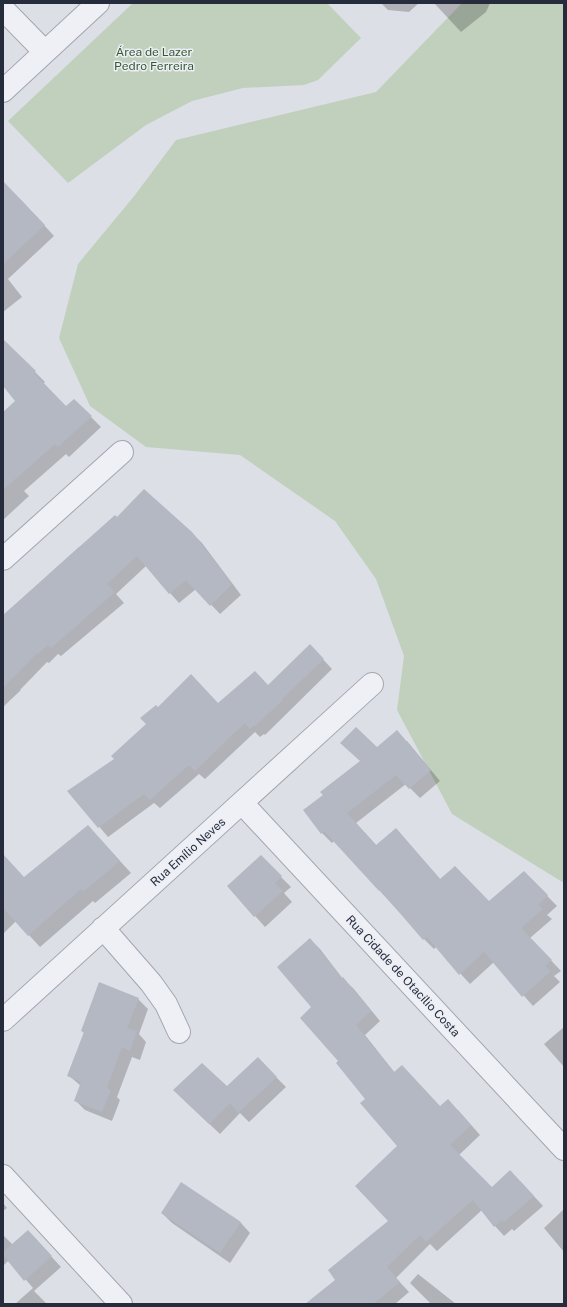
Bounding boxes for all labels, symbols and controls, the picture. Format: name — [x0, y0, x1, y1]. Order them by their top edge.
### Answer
park label: Área de Lazer Pedro Ferreira — [114, 45, 194, 73]
street label: Rua Emílio Neves — [148, 815, 228, 889]
street label: Rua Cidade de Otacílio Costa — [343, 912, 463, 1040]

